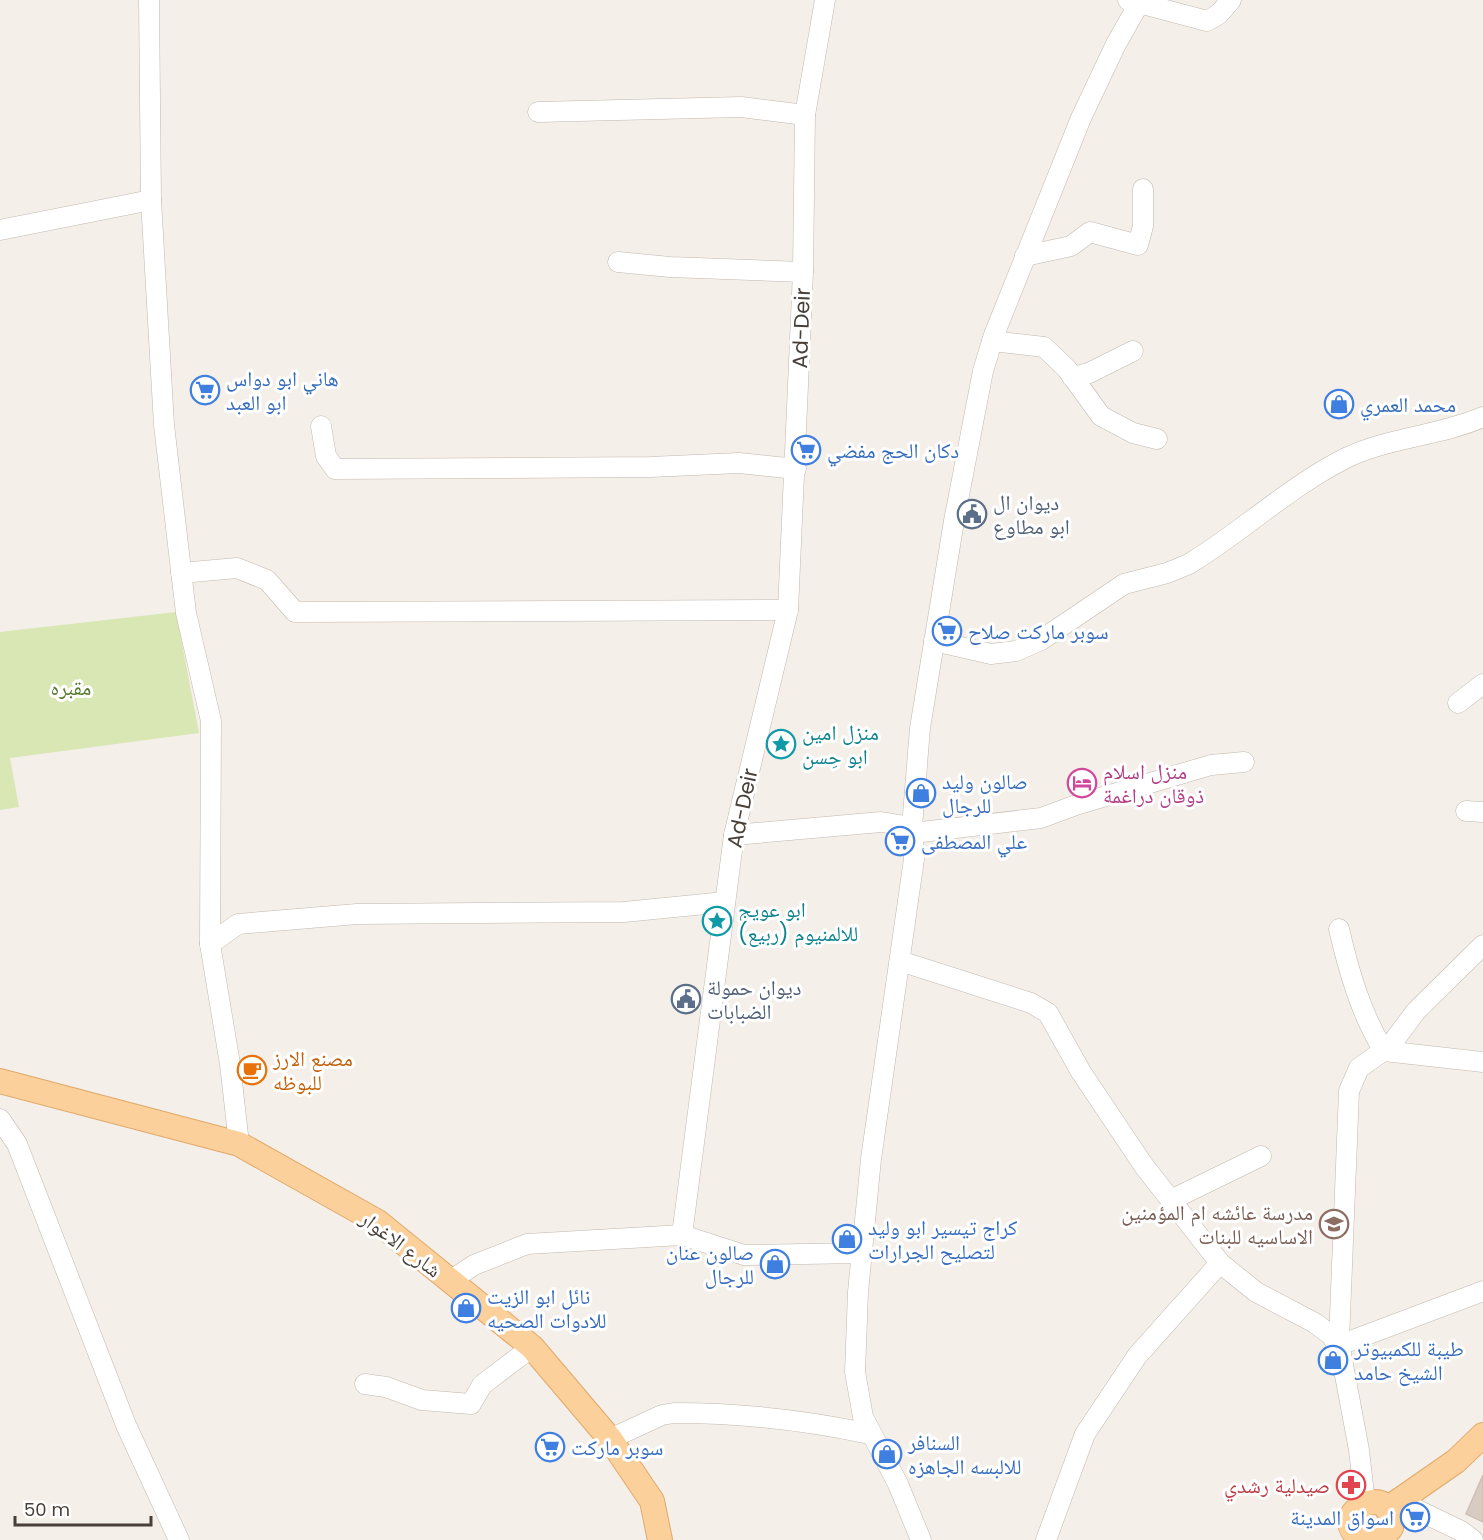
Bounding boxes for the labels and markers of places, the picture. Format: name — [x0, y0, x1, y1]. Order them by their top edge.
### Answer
place label: هاني ابو دواس ابو العبد — [226, 364, 339, 417]
supermarket icon: هاني ابو دواس ابو العبد — [189, 374, 221, 406]
shop icon: محمد العمري — [1323, 388, 1355, 420]
place label: محمد العمري — [1360, 390, 1456, 421]
supermarket icon: دكان الحج مفضي — [790, 434, 822, 466]
place label: دكان الحج مفضي — [827, 436, 959, 467]
place label: ديوان ال ابو مطاوع — [993, 488, 1070, 541]
public building icon: ديوان ال ابو مطاوع — [956, 498, 988, 530]
supermarket icon: سوبر ماركت صلاح — [931, 615, 963, 647]
place label: سوبر ماركت صلاح — [968, 617, 1109, 646]
place label: منزل امين ابو حِسن — [802, 718, 879, 771]
place icon: منزل امين ابو حِسن — [765, 728, 797, 760]
place label: منزل اسلام ذوقان دراغمة — [1103, 757, 1204, 810]
place label: صالون وليد للرجال — [942, 767, 1028, 820]
hotel icon: منزل اسلام ذوقان دراغمة — [1066, 767, 1098, 799]
shop icon: صالون وليد للرجال — [905, 777, 937, 809]
supermarket icon: علي المصطفى — [884, 825, 916, 857]
place label: علي المصطفى — [921, 827, 1027, 858]
place label: ابو عويج للالمنيوم (ربيع) — [738, 895, 858, 948]
place icon: ابو عويج للالمنيوم (ربيع) — [701, 905, 733, 937]
place label: ديوان حمولة الضبابات — [707, 973, 801, 1026]
public building icon: ديوان حمولة الضبابات — [670, 983, 702, 1015]
place label: مصنع الارز للبوظه — [272, 1044, 353, 1097]
cafe icon: مصنع الارز للبوظه — [236, 1054, 268, 1086]
place label: مدرسة عائشه ام المؤمنين الاساسيه للبنات — [1121, 1198, 1313, 1251]
school or university icon: مدرسة عائشه ام المؤمنين الاساسيه للبنات — [1318, 1208, 1350, 1240]
place label: كراج تيسير ابو وليد لتصليح الجرارات — [868, 1213, 1018, 1266]
shop icon: كراج تيسير ابو وليد لتصليح الجرارات — [831, 1223, 863, 1255]
place label: صالون عنان للرجال — [666, 1238, 754, 1291]
shop icon: صالون عنان للرجال — [759, 1248, 791, 1280]
place label: نائل ابو الزيت للادوات الصحيه — [487, 1282, 606, 1335]
shop icon: نائل ابو الزيت للادوات الصحيه — [450, 1292, 482, 1324]
place label: طيبة للكمبيوتر الشيخ حامد — [1353, 1334, 1464, 1387]
shop icon: طيبة للكمبيوتر الشيخ حامد — [1317, 1344, 1349, 1376]
place label: السنافر للالبسه الجاهزه — [907, 1428, 1021, 1481]
supermarket icon: سوبر ماركت — [534, 1431, 566, 1463]
place label: سوبر ماركت — [571, 1433, 663, 1462]
shop icon: السنافر للالبسه الجاهزه — [871, 1438, 903, 1470]
pharmacy icon: صيدلية رشدي — [1335, 1469, 1367, 1501]
place label: صيدلية رشدي — [1224, 1471, 1330, 1502]
supermarket icon: اسواق المدينة — [1399, 1501, 1431, 1533]
place label: اسواق المدينة — [1290, 1503, 1394, 1532]

